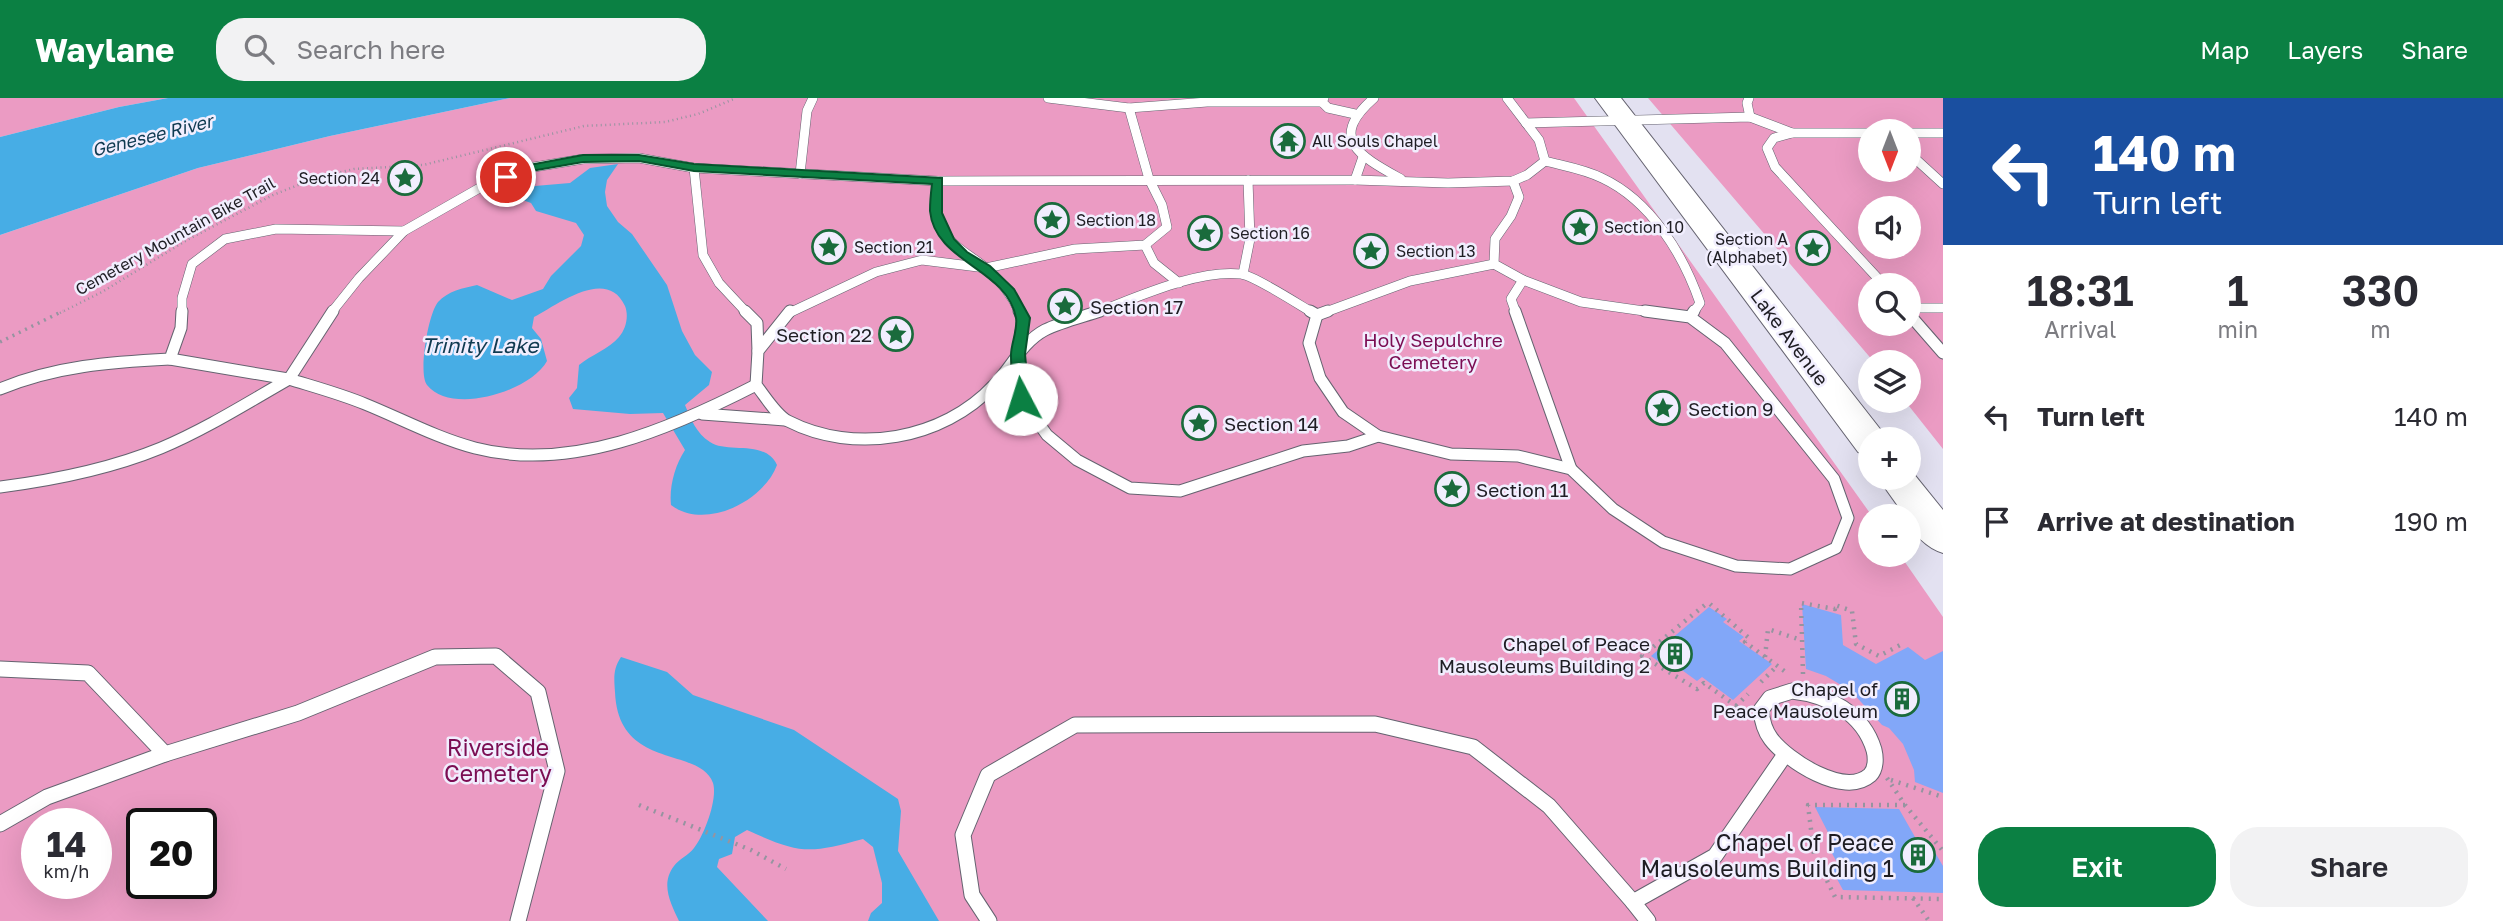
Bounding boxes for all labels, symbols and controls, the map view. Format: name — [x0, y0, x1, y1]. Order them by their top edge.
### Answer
search box — [216, 18, 706, 81]
text: Waylane — [35, 30, 174, 69]
icon: search — [240, 30, 278, 68]
text: Search here — [296, 34, 445, 65]
text: Map — [2200, 35, 2249, 64]
text: Layers — [2287, 35, 2363, 64]
text: Share — [2401, 35, 2468, 64]
water label: Genesee River — [89, 109, 218, 161]
north arrow — [1858, 119, 1922, 182]
map controls — [1858, 119, 1921, 567]
temple icon: All Souls Chapel — [1269, 122, 1307, 160]
text: 140 m — [2093, 123, 2236, 182]
icon: left — [1978, 126, 2069, 217]
place label: All Souls Chapel — [1312, 131, 1438, 151]
pin — [476, 147, 536, 207]
icon: arrive — [487, 158, 525, 196]
place icon: Section 24 — [386, 159, 424, 197]
place label: Section 24 — [299, 168, 380, 188]
street label: Cemetery Mountain Bike Trail — [72, 173, 278, 299]
text: Turn left — [2093, 183, 2222, 221]
button: sound — [1858, 196, 1921, 259]
place icon: Section 18 — [1033, 201, 1071, 239]
place icon: Section 10 — [1561, 208, 1599, 246]
place label: Section 18 — [1076, 210, 1156, 230]
place icon: Section 16 — [1186, 214, 1224, 252]
place label: Section 10 — [1604, 217, 1684, 237]
place label: Section 16 — [1230, 223, 1310, 243]
place icon: Section 21 — [810, 228, 848, 266]
place label: Section A (Alphabet) — [1706, 229, 1788, 267]
place icon: Section A (Alphabet) — [1794, 229, 1832, 267]
place icon: Section 13 — [1352, 232, 1390, 270]
place label: Section 21 — [854, 237, 934, 257]
place label: Section 13 — [1396, 241, 1476, 261]
text: 18:31 — [2027, 265, 2134, 315]
text: 1 — [2227, 265, 2248, 315]
text: 330 — [2342, 265, 2419, 315]
button: search — [1858, 273, 1921, 336]
street label: Lake Avenue — [1746, 284, 1834, 390]
place icon: Section 17 — [1046, 287, 1084, 325]
place label: Section 17 — [1090, 295, 1183, 318]
place icon: Section 22 — [877, 315, 915, 353]
text: Arrival — [2044, 315, 2116, 343]
text: min — [2217, 315, 2258, 343]
text: m — [2370, 315, 2391, 343]
place label: Section 22 — [776, 323, 872, 346]
park label: Holy Sepulchre Cemetery — [1363, 328, 1503, 373]
water label: Trinity Lake — [422, 332, 540, 358]
button: layers — [1858, 350, 1921, 413]
position arrow — [984, 362, 1058, 436]
place icon: Section 9 — [1644, 389, 1682, 427]
place label: Section 9 — [1688, 397, 1774, 420]
icon: left — [1978, 398, 2016, 436]
text: Turn left — [2037, 401, 2145, 432]
text: 140 m — [2394, 401, 2468, 432]
place icon: Section 14 — [1180, 404, 1218, 442]
place label: Section 14 — [1224, 412, 1319, 435]
button: + — [1858, 427, 1921, 490]
place icon: Section 11 — [1433, 470, 1471, 508]
place label: Section 11 — [1476, 478, 1569, 501]
icon: arrive — [1978, 503, 2016, 541]
button: − — [1858, 504, 1921, 567]
text: Arrive at destination — [2037, 506, 2295, 537]
text: 190 m — [2394, 506, 2468, 537]
place label: Chapel of Peace Mausoleums Building 2 — [1439, 632, 1650, 677]
building icon: Chapel of Peace Mausoleums Building 2 — [1656, 635, 1694, 673]
place label: Chapel of Peace Mausoleum — [1713, 677, 1878, 722]
building icon: Chapel of Peace Mausoleum — [1883, 680, 1921, 718]
park label: Riverside Cemetery — [444, 733, 552, 787]
speed limit sign: 20 — [126, 808, 217, 899]
text: 14 — [47, 823, 86, 865]
button: Exit — [1978, 827, 2216, 907]
button: Share — [2230, 827, 2468, 907]
place label: Chapel of Peace Mausoleums Building 1 — [1641, 828, 1894, 882]
building icon: Chapel of Peace Mausoleums Building 1 — [1899, 836, 1937, 874]
text: km/h — [44, 860, 89, 882]

